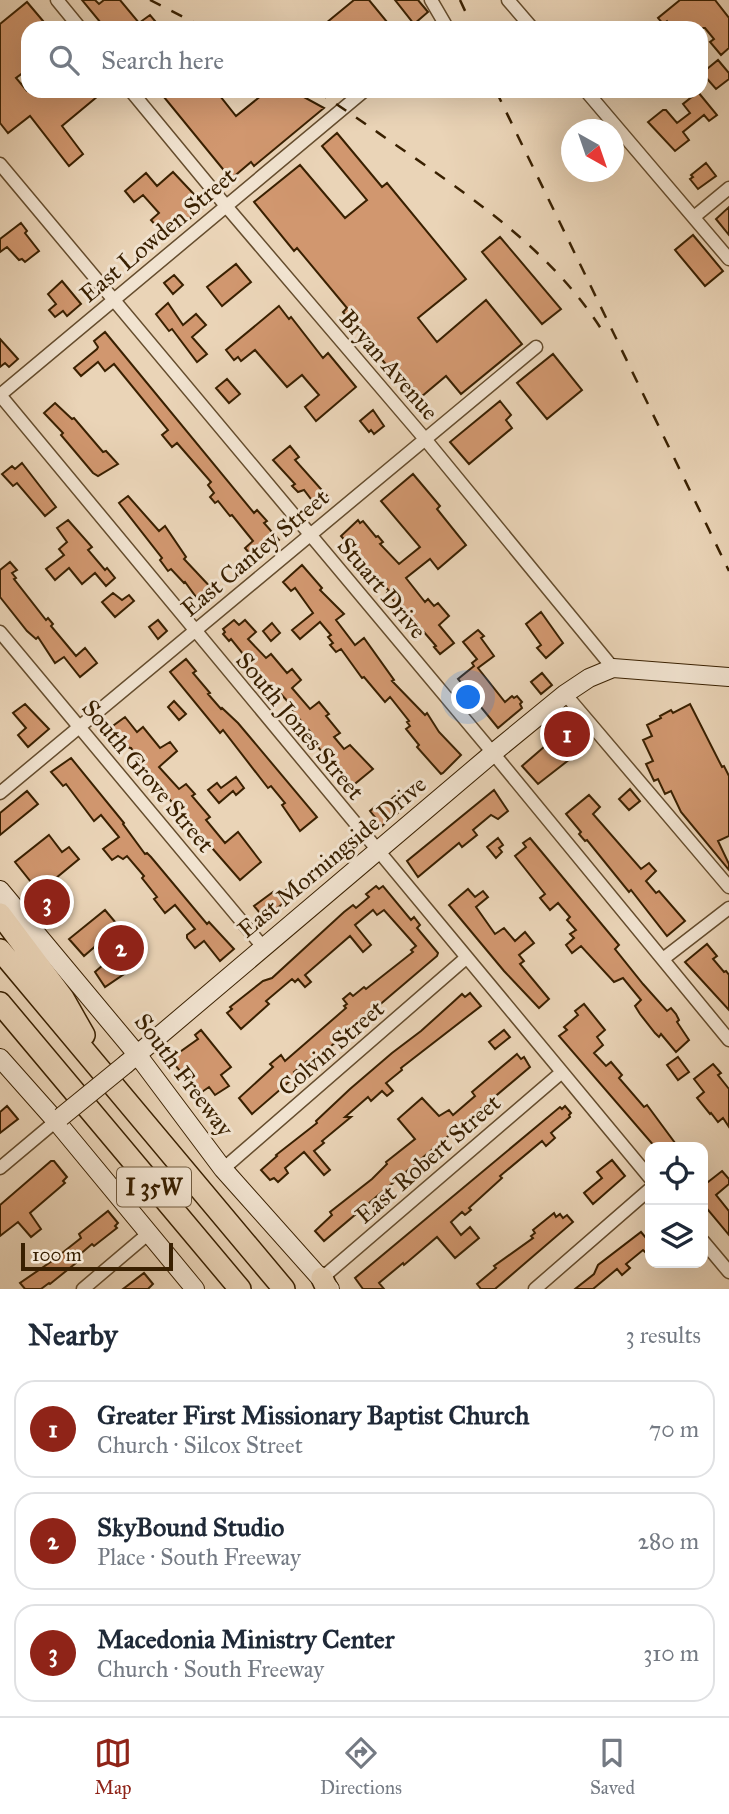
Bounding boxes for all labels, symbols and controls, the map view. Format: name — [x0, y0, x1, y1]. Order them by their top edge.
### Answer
search box — [21, 21, 708, 98]
icon: search — [45, 41, 83, 79]
text: Search here — [101, 44, 224, 76]
north arrow — [561, 119, 624, 182]
street label: East Lowden Street — [74, 161, 243, 309]
street label: Bryan Avenue — [333, 304, 445, 426]
street label: East Cantey Street — [175, 482, 335, 623]
street label: Stuart Drive — [331, 531, 433, 645]
street label: South Jones Street — [229, 646, 371, 806]
your location — [451, 680, 485, 714]
street label: South Grove Street — [75, 693, 221, 859]
pin: 1 — [544, 708, 590, 760]
street label: East Morningside Drive — [232, 769, 432, 945]
pin: 3 — [24, 876, 70, 928]
pin: 2 — [98, 922, 144, 974]
street label: Colvin Street — [272, 993, 391, 1102]
street label: South Freeway — [128, 1007, 241, 1143]
street label: East Robert Street — [349, 1087, 507, 1230]
map controls — [645, 1142, 708, 1268]
button: locate — [645, 1142, 708, 1205]
road number: I 35W — [117, 1168, 191, 1206]
button: layers — [645, 1205, 708, 1268]
scale bar — [21, 1240, 173, 1272]
text: 100 m — [32, 1243, 82, 1266]
text: Nearby — [28, 1317, 118, 1353]
text: 3 results — [625, 1321, 701, 1349]
text: Greater First Missionary Baptist Church — [97, 1399, 530, 1431]
text: 1 — [48, 1415, 58, 1443]
text: 70 m — [649, 1415, 699, 1443]
text: Church · Silcox Street — [97, 1431, 303, 1459]
text: SkyBound Studio — [97, 1511, 284, 1543]
text: 2 — [47, 1527, 59, 1555]
text: 280 m — [638, 1527, 699, 1555]
text: Place · South Freeway — [97, 1543, 301, 1571]
text: Macedonia Ministry Center — [97, 1623, 394, 1655]
text: 3 — [48, 1639, 58, 1667]
text: 310 m — [643, 1639, 699, 1667]
text: Church · South Freeway — [97, 1655, 324, 1683]
tab: Map — [94, 1734, 132, 1799]
tab: Directions — [320, 1734, 402, 1799]
tab: Saved — [590, 1734, 635, 1799]

